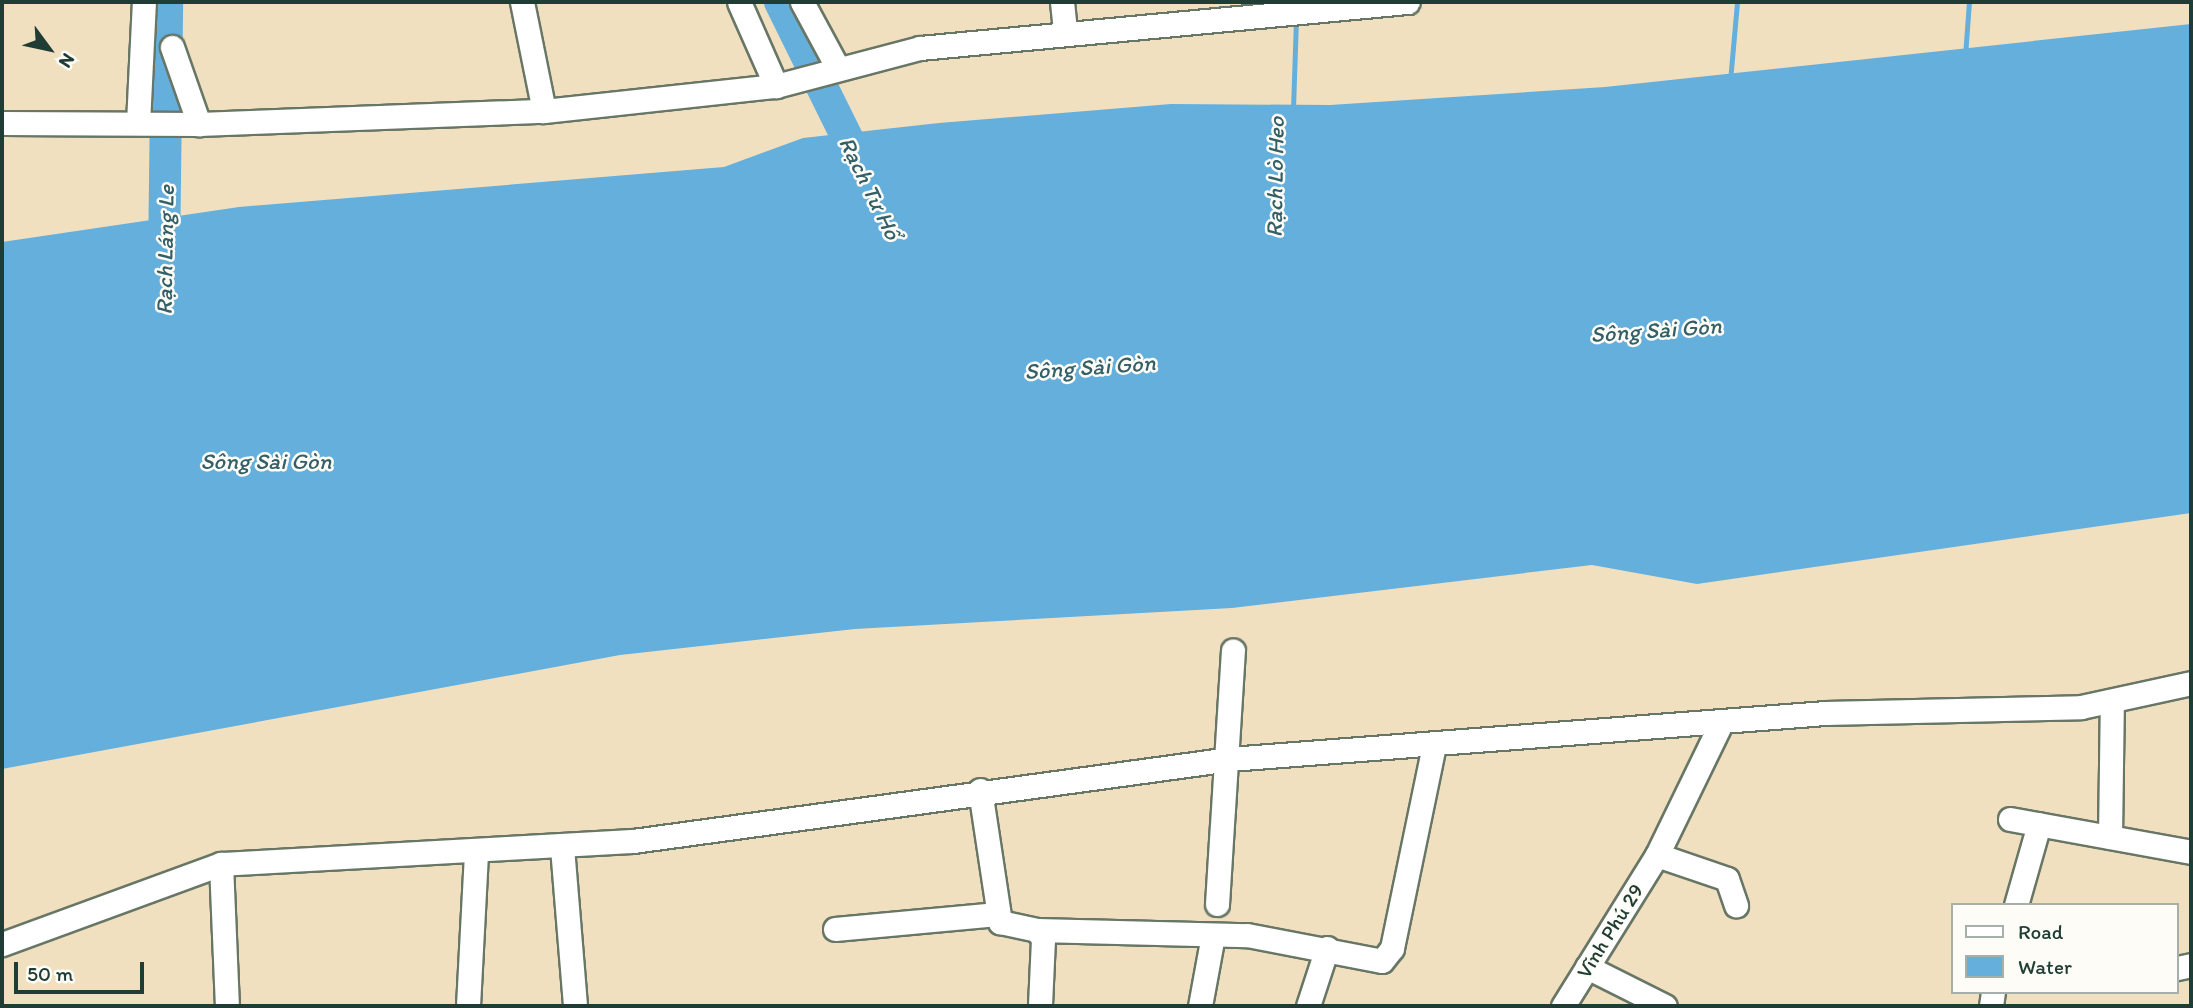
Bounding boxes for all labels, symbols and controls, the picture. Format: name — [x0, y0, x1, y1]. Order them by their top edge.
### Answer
north arrow — [14, 14, 84, 84]
text: N — [54, 49, 80, 72]
water label: Rạch Lò Heo — [1260, 116, 1290, 238]
water label: Rạch Tư Hổ — [833, 132, 907, 244]
water label: Rạch Láng Le — [150, 185, 180, 315]
water label: Sông Sài Gòn — [1590, 312, 1722, 348]
water label: Sông Sài Gòn — [1024, 349, 1156, 385]
water label: Sông Sài Gòn — [200, 447, 332, 475]
street label: Vĩnh Phú 29 — [1571, 879, 1649, 983]
legend — [1952, 903, 2179, 994]
text: Road — [2018, 919, 2063, 944]
scale bar — [18, 948, 147, 992]
text: Water — [2018, 954, 2072, 979]
text: 50 m — [27, 961, 73, 986]

